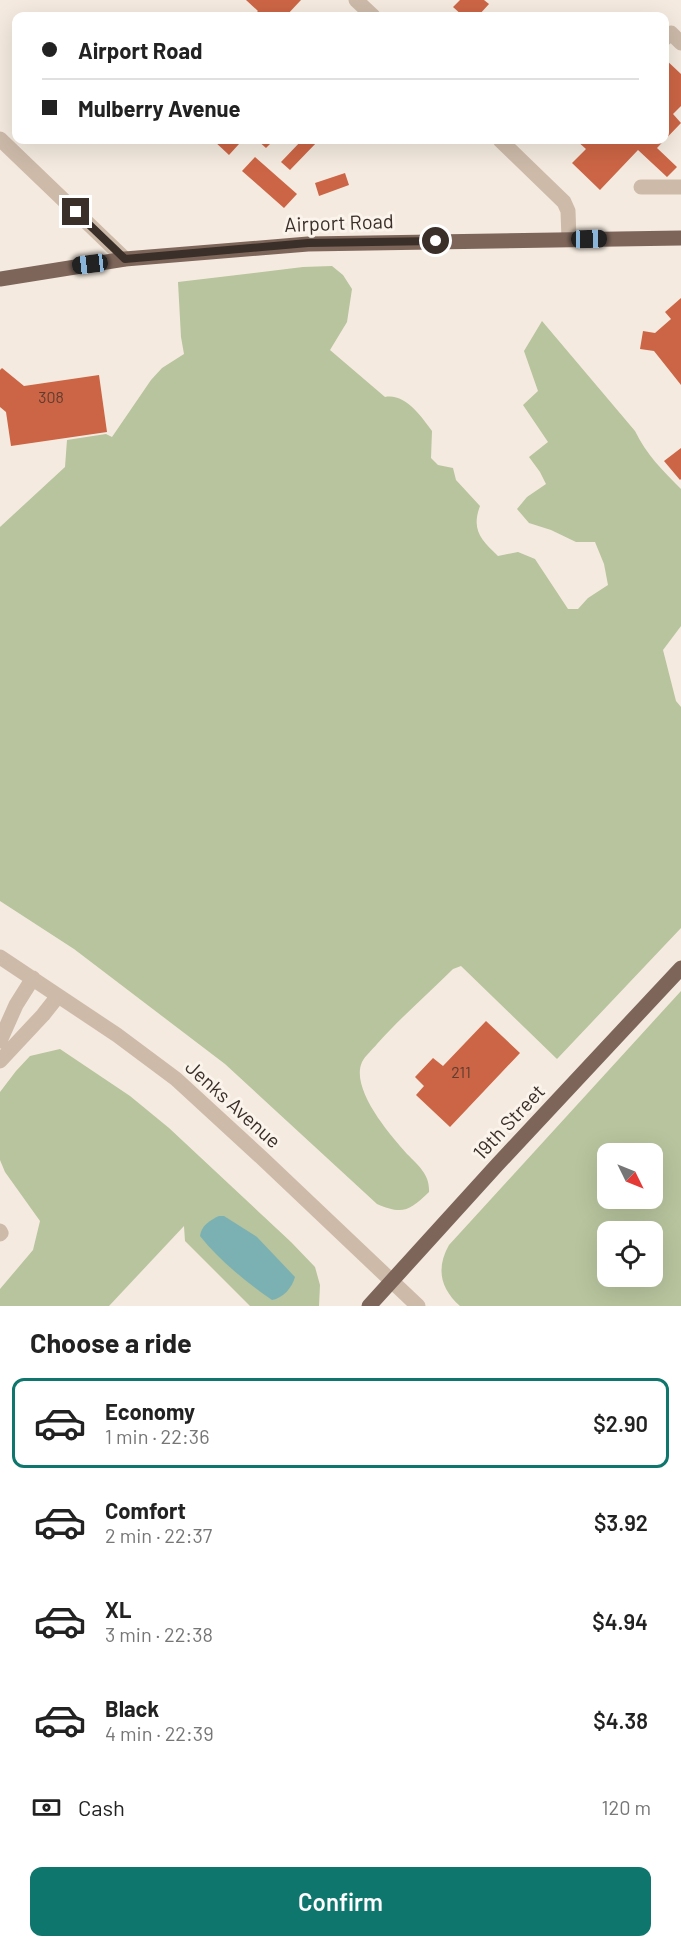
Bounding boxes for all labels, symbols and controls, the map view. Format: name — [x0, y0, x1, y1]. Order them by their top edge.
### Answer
text: Airport Road — [78, 37, 202, 63]
text: Mulberry Avenue — [78, 95, 240, 121]
route end — [62, 198, 89, 225]
street label: Airport Road — [284, 208, 394, 236]
route start — [422, 227, 449, 254]
car — [571, 230, 607, 248]
car — [71, 253, 109, 275]
house number: 308 — [38, 387, 64, 406]
street label: Jenks Avenue — [181, 1054, 286, 1152]
house number: 211 — [451, 1062, 471, 1081]
street label: 19th Street — [467, 1079, 549, 1164]
north arrow — [597, 1143, 663, 1209]
map controls — [597, 1143, 663, 1287]
button: locate — [597, 1221, 663, 1287]
text: Choose a ride — [30, 1326, 192, 1358]
icon: car — [33, 1396, 87, 1450]
text: Economy — [105, 1398, 195, 1424]
text: $2.90 — [593, 1410, 648, 1436]
text: 1 min · 22:36 — [105, 1424, 209, 1448]
icon: car — [33, 1495, 87, 1549]
text: Comfort — [105, 1497, 186, 1523]
text: $3.92 — [594, 1509, 648, 1535]
text: 2 min · 22:37 — [105, 1523, 212, 1547]
icon: car — [33, 1594, 87, 1648]
text: XL — [105, 1596, 131, 1622]
text: $4.94 — [592, 1608, 648, 1634]
text: 3 min · 22:38 — [105, 1622, 213, 1646]
icon: car — [33, 1693, 87, 1747]
text: Black — [105, 1695, 159, 1721]
text: $4.38 — [593, 1707, 648, 1733]
text: 4 min · 22:39 — [105, 1721, 214, 1745]
icon: cash — [30, 1791, 63, 1824]
text: Cash — [78, 1794, 125, 1820]
text: 120 m — [601, 1795, 651, 1819]
button: Confirm — [30, 1867, 651, 1936]

